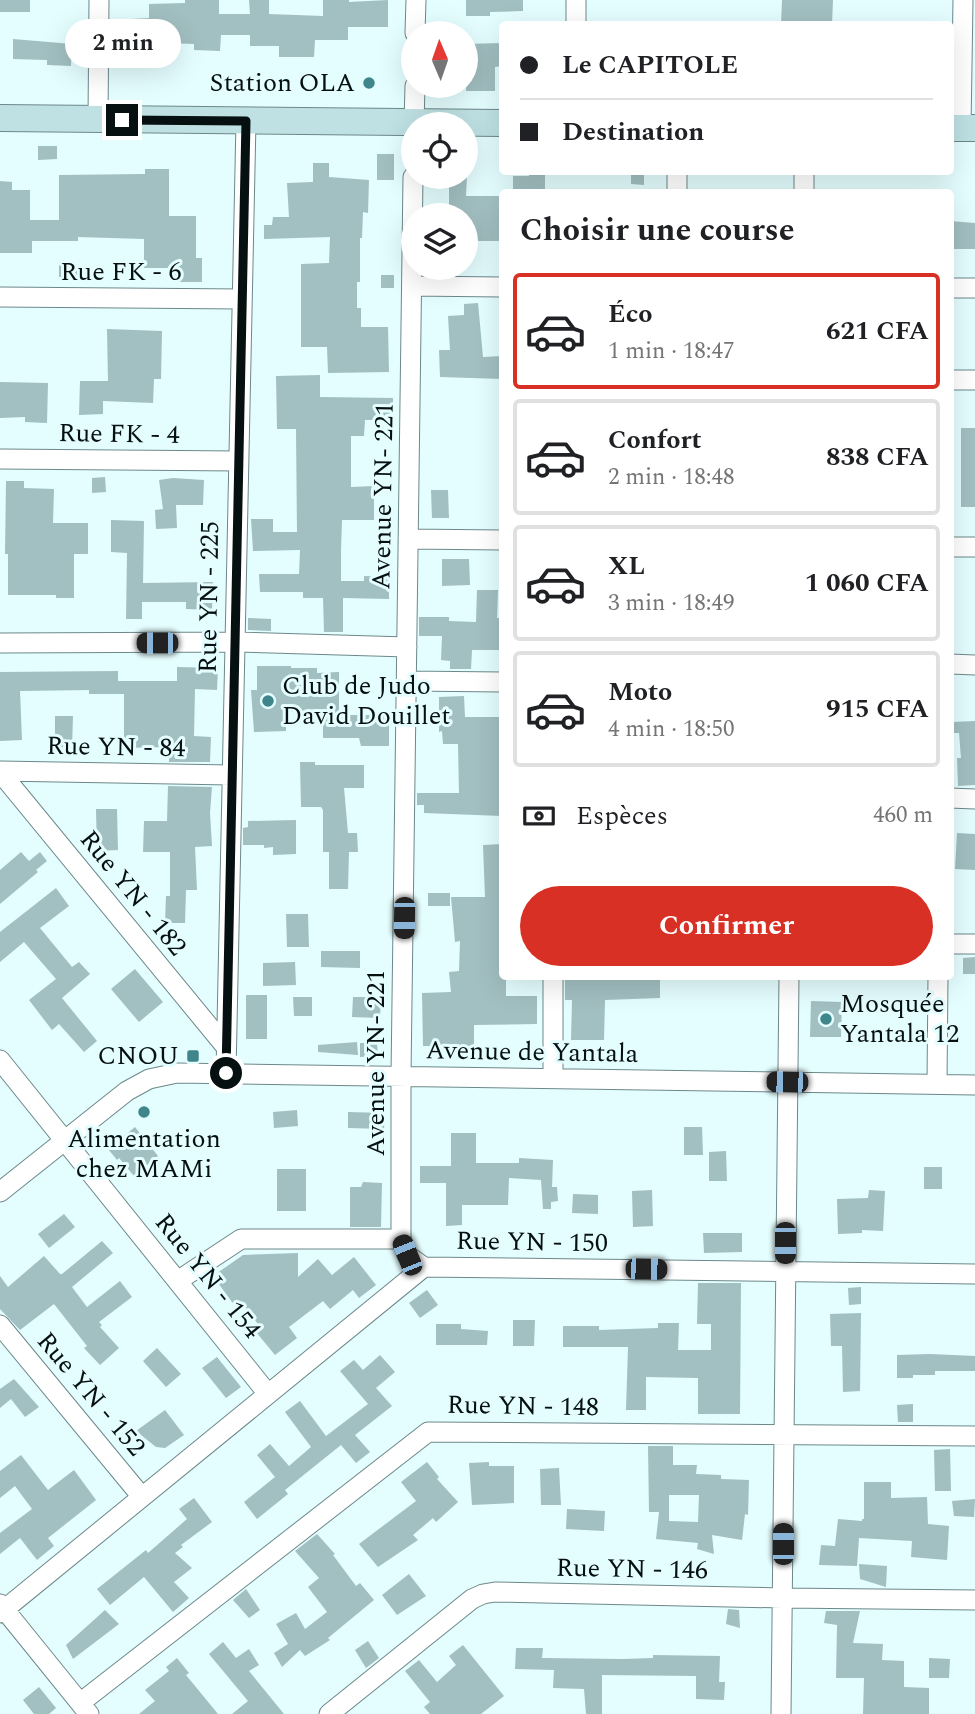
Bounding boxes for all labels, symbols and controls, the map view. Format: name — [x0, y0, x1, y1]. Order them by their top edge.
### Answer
callout: 2 min — [64, 18, 180, 68]
north arrow — [401, 21, 478, 98]
map controls — [401, 21, 478, 280]
text: 2 min — [92, 26, 154, 61]
text: Le CAPITOLE — [562, 45, 738, 85]
place label: Station OLA — [210, 63, 355, 103]
marker: Station OLA — [361, 75, 377, 91]
route end — [106, 104, 138, 136]
button: locate — [401, 112, 478, 189]
text: Destination — [562, 112, 704, 152]
button: layers — [401, 203, 478, 280]
text: Choisir une course — [520, 206, 795, 255]
street label: Rue FK - 6 — [60, 252, 182, 292]
text: Éco — [608, 294, 652, 334]
icon: car — [524, 300, 587, 363]
text: 621 CFA — [826, 311, 929, 351]
text: 1 min · 18:47 — [608, 334, 735, 369]
street label: Avenue YN- 221 — [361, 402, 405, 590]
street label: Rue FK - 4 — [58, 413, 180, 455]
text: Confort — [608, 420, 702, 460]
icon: car — [524, 426, 587, 489]
text: 838 CFA — [826, 437, 929, 477]
text: 2 min · 18:48 — [608, 460, 735, 495]
street label: Rue YN - 225 — [188, 521, 230, 673]
text: XL — [608, 546, 645, 586]
icon: car — [524, 552, 587, 615]
text: 1 060 CFA — [805, 563, 929, 603]
text: 3 min · 18:49 — [608, 586, 735, 621]
car — [137, 633, 179, 654]
place label: Club de Judo David Douillet — [282, 666, 451, 736]
text: Moto — [608, 672, 672, 712]
icon: car — [524, 678, 587, 741]
text: 915 CFA — [826, 689, 929, 729]
marker: Club de Judo David Douillet — [260, 693, 276, 709]
text: 4 min · 18:50 — [608, 712, 735, 747]
street label: Rue YN - 84 — [46, 726, 186, 768]
text: Espèces — [576, 796, 668, 836]
icon: cash — [520, 797, 558, 835]
text: 460 m — [873, 798, 933, 833]
street label: Rue YN - 182 — [70, 821, 196, 965]
button: Confirmer — [520, 886, 933, 966]
car — [394, 897, 415, 939]
street label: Avenue YN- 221 — [356, 969, 396, 1157]
place label: Mosquée Yantala 12 — [840, 984, 959, 1054]
marker: Mosquée Yantala 12 — [818, 1011, 834, 1027]
street label: Avenue de Yantala — [425, 1030, 639, 1074]
place label: CNOU — [98, 1036, 179, 1076]
marker: CNOU — [185, 1048, 201, 1064]
route start — [210, 1057, 242, 1089]
car — [766, 1071, 809, 1093]
marker: Alimentation chez MAMi — [136, 1104, 152, 1120]
place label: Alimentation chez MAMi — [67, 1119, 221, 1189]
street label: Rue YN - 154 — [145, 1204, 271, 1348]
street label: Rue YN - 150 — [456, 1221, 608, 1263]
car — [775, 1222, 796, 1264]
car — [390, 1232, 425, 1278]
car — [625, 1258, 668, 1280]
street label: Rue YN - 152 — [27, 1323, 155, 1465]
street label: Rue YN - 148 — [447, 1385, 599, 1427]
car — [773, 1523, 794, 1565]
street label: Rue YN - 146 — [556, 1548, 708, 1590]

